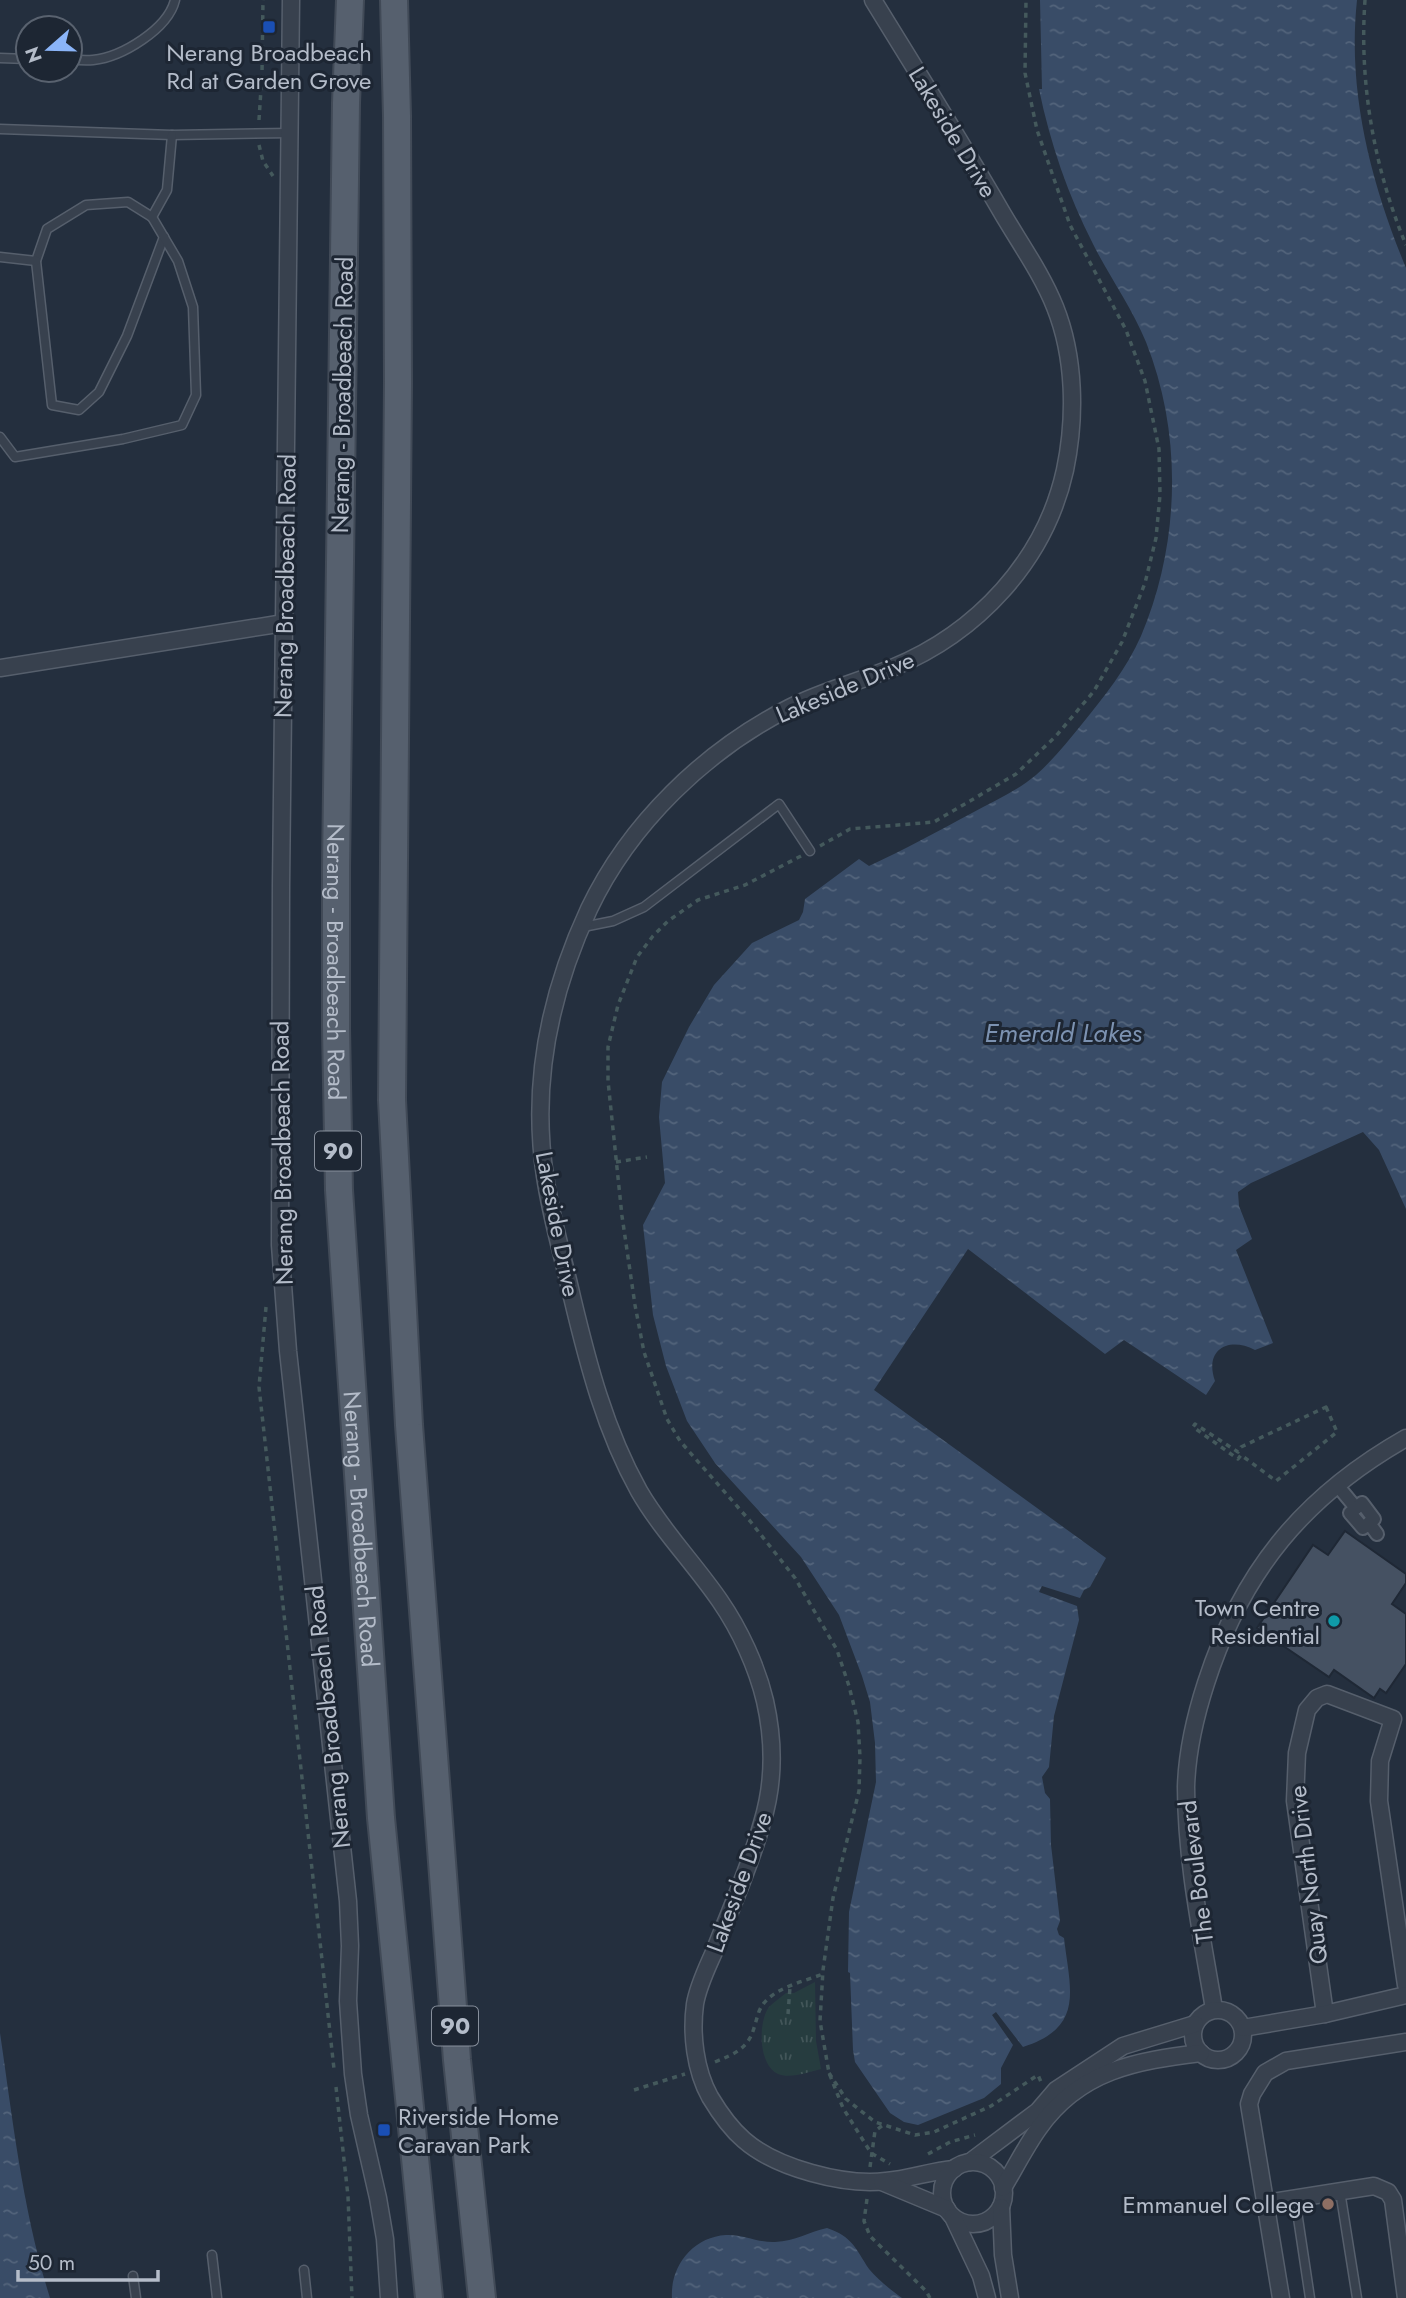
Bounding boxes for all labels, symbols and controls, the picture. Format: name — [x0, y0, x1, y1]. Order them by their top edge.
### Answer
north arrow — [14, 14, 84, 84]
marker: Nerang Broadbeach Rd at Garden Grove — [261, 19, 277, 35]
place label: Nerang Broadbeach Rd at Garden Grove — [166, 35, 372, 98]
text: N — [18, 43, 49, 66]
street label: Lakeside Drive — [900, 60, 1006, 204]
street label: Nerang - Broadbeach Road — [322, 256, 362, 534]
street label: Nerang Broadbeach Road — [265, 453, 305, 719]
street label: Lakeside Drive — [770, 642, 920, 732]
street label: Nerang - Broadbeach Road — [319, 823, 355, 1101]
water label: Emerald Lakes — [984, 1014, 1142, 1052]
street label: Nerang Broadbeach Road — [262, 1020, 302, 1286]
road number: 90 — [315, 1132, 361, 1170]
street label: Lakeside Drive — [527, 1148, 589, 1300]
street label: Nerang - Broadbeach Road — [335, 1390, 388, 1668]
street label: Nerang Broadbeach Road — [297, 1584, 359, 1850]
place label: Town Centre Residential — [1195, 1590, 1320, 1653]
marker: Town Centre Residential — [1326, 1613, 1342, 1629]
street label: Quay North Drive — [1280, 1784, 1336, 1966]
street label: The Boulevard — [1170, 1798, 1222, 1946]
street label: Lakeside Drive — [697, 1807, 781, 1957]
road number: 90 — [432, 2007, 478, 2046]
place label: Riverside Home Caravan Park — [398, 2099, 559, 2162]
marker: Riverside Home Caravan Park — [376, 2122, 392, 2138]
place label: Emmanuel College — [1123, 2187, 1314, 2222]
marker: Emmanuel College — [1320, 2196, 1336, 2212]
scale bar — [18, 2238, 158, 2282]
text: 50 m — [28, 2248, 75, 2278]

